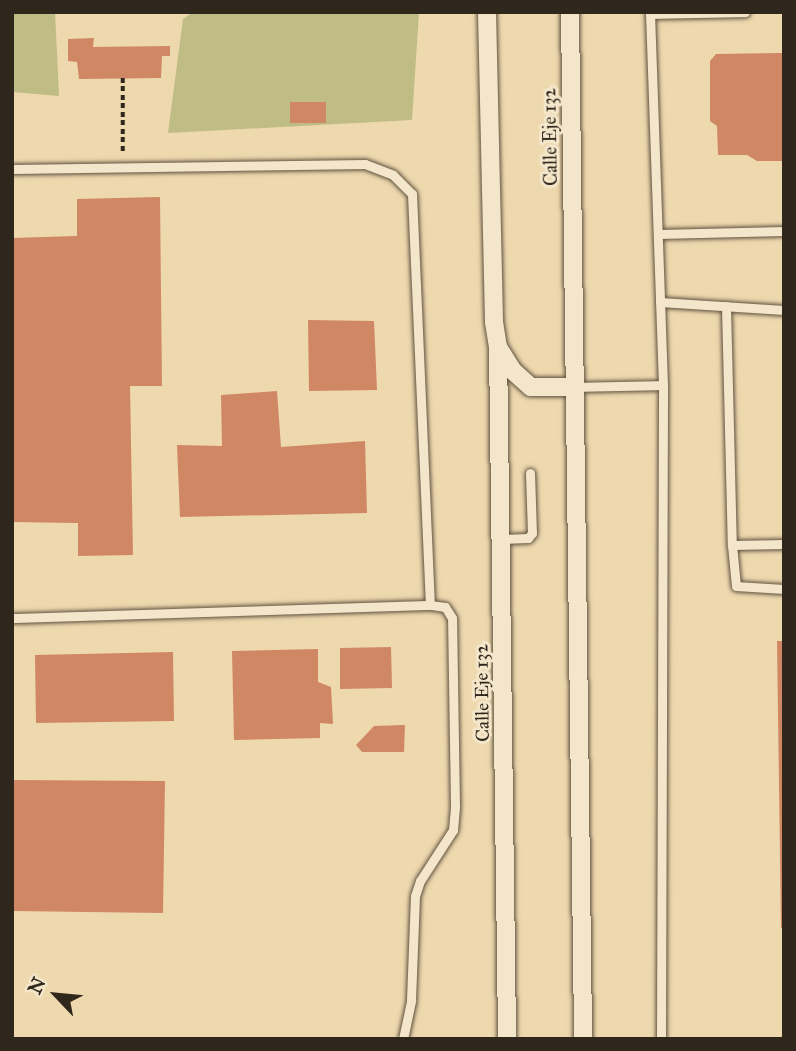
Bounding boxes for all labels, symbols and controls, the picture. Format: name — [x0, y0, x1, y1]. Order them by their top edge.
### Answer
street label: Calle Eje 132 — [538, 88, 562, 186]
street label: Calle Eje 132 — [470, 644, 494, 742]
north arrow — [21, 960, 91, 1030]
text: N — [23, 973, 51, 998]

